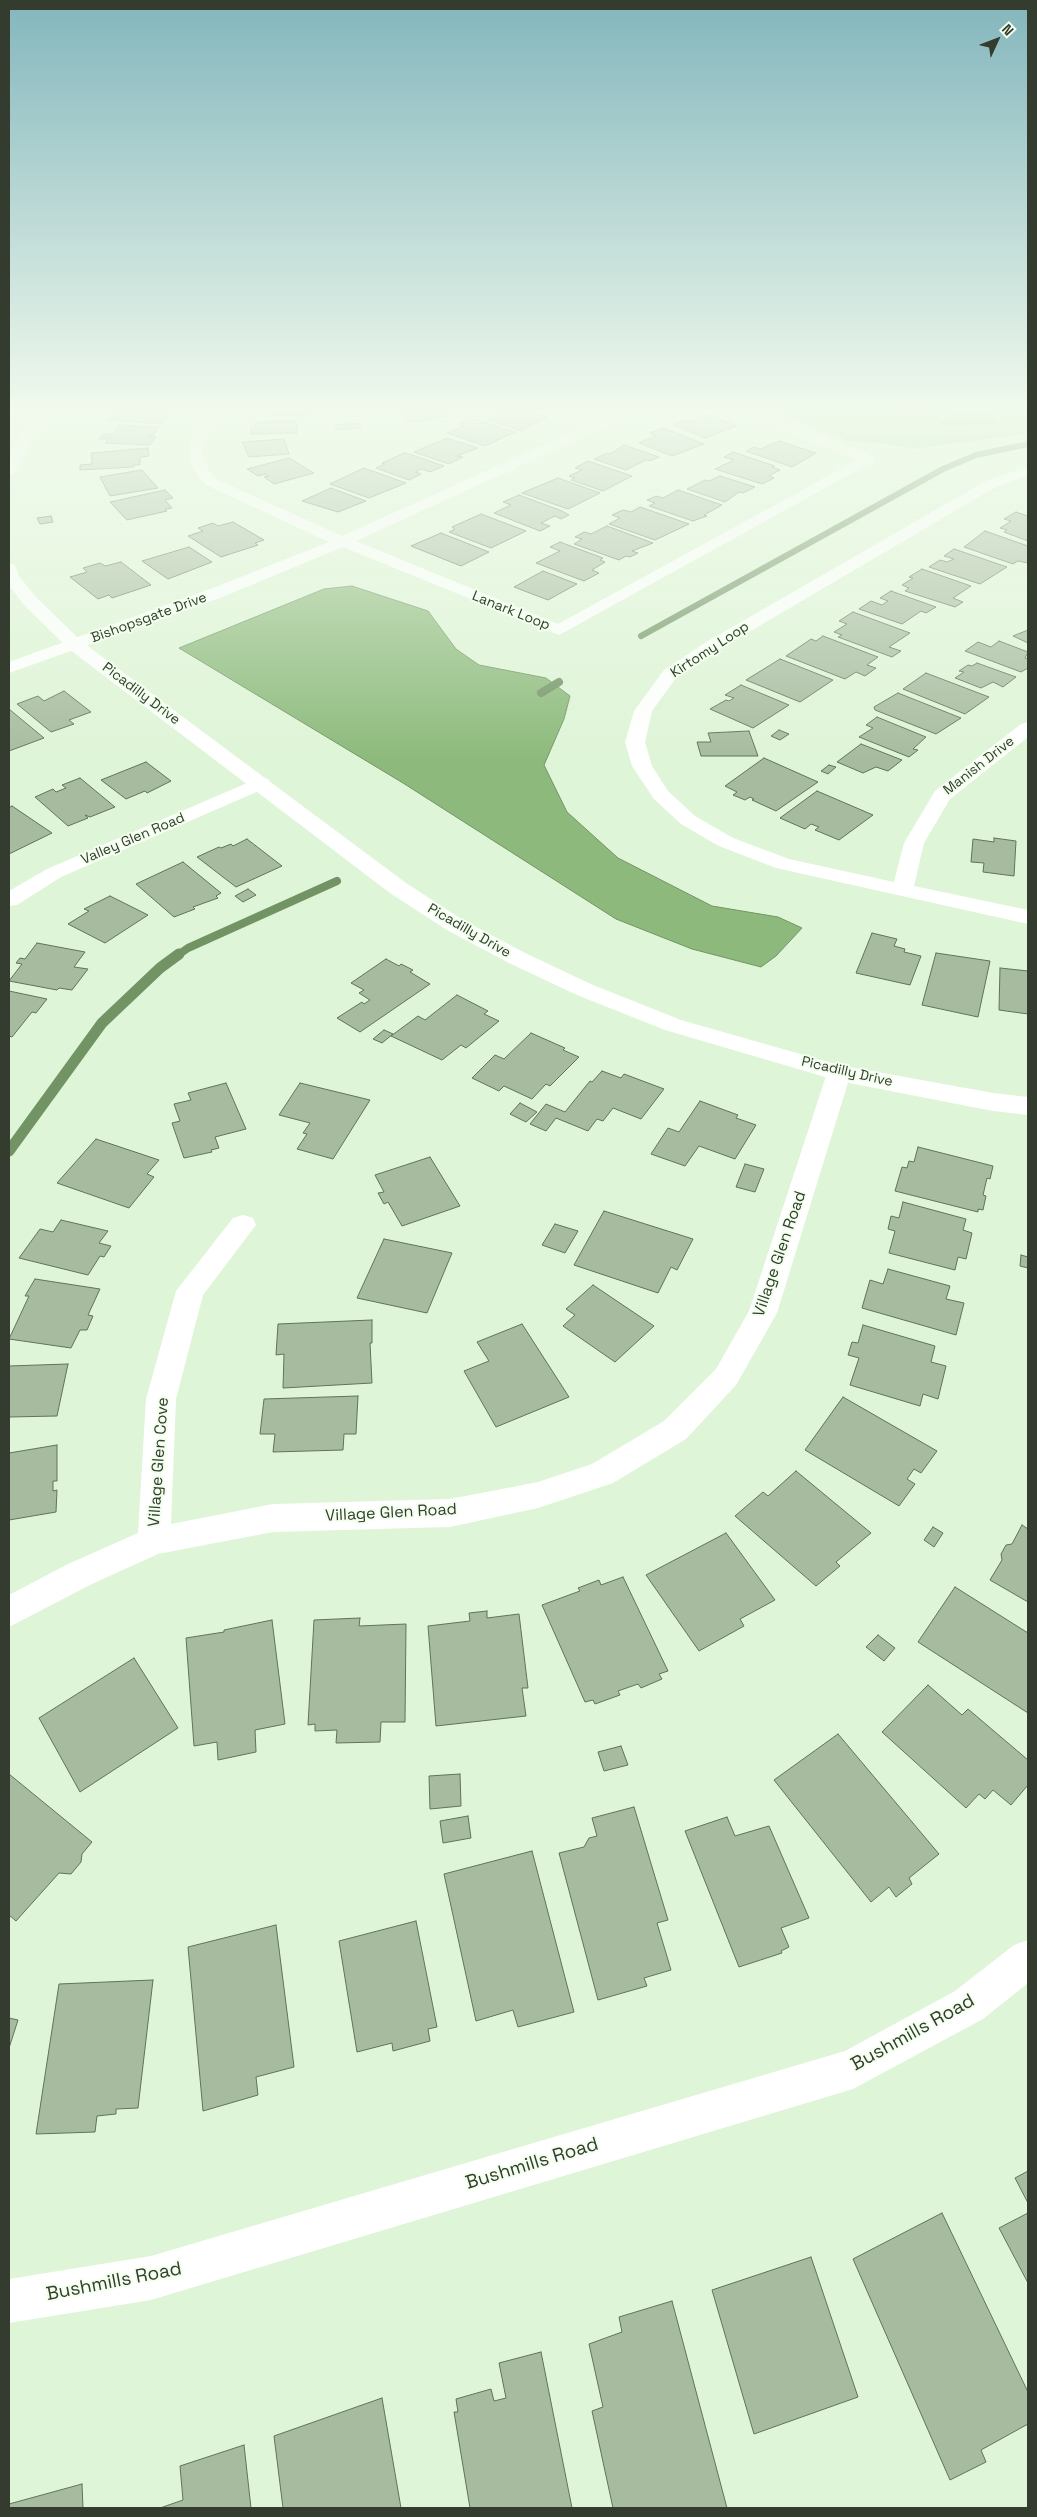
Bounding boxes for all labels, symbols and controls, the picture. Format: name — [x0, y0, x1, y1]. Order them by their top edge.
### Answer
north arrow — [972, 15, 1022, 65]
text: N — [998, 20, 1018, 39]
street label: Lanark Loop — [470, 588, 552, 634]
street label: Bishopsgate Drive — [89, 589, 209, 647]
street label: Kirtomy Loop — [668, 618, 752, 682]
street label: Picadilly Drive — [99, 659, 183, 729]
street label: Manish Drive — [940, 733, 1018, 799]
street label: Valley Glen Road — [79, 810, 187, 868]
street label: Picadilly Drive — [424, 900, 514, 962]
street label: Picadilly Drive — [800, 1053, 894, 1091]
street label: Village Glen Road — [749, 1189, 811, 1319]
street label: Village Glen Cove — [145, 1396, 173, 1528]
street label: Village Glen Road — [325, 1500, 457, 1526]
street label: Bushmills Road — [847, 1990, 979, 2076]
street label: Bushmills Road — [463, 2133, 601, 2195]
street label: Bushmills Road — [44, 2258, 184, 2306]

